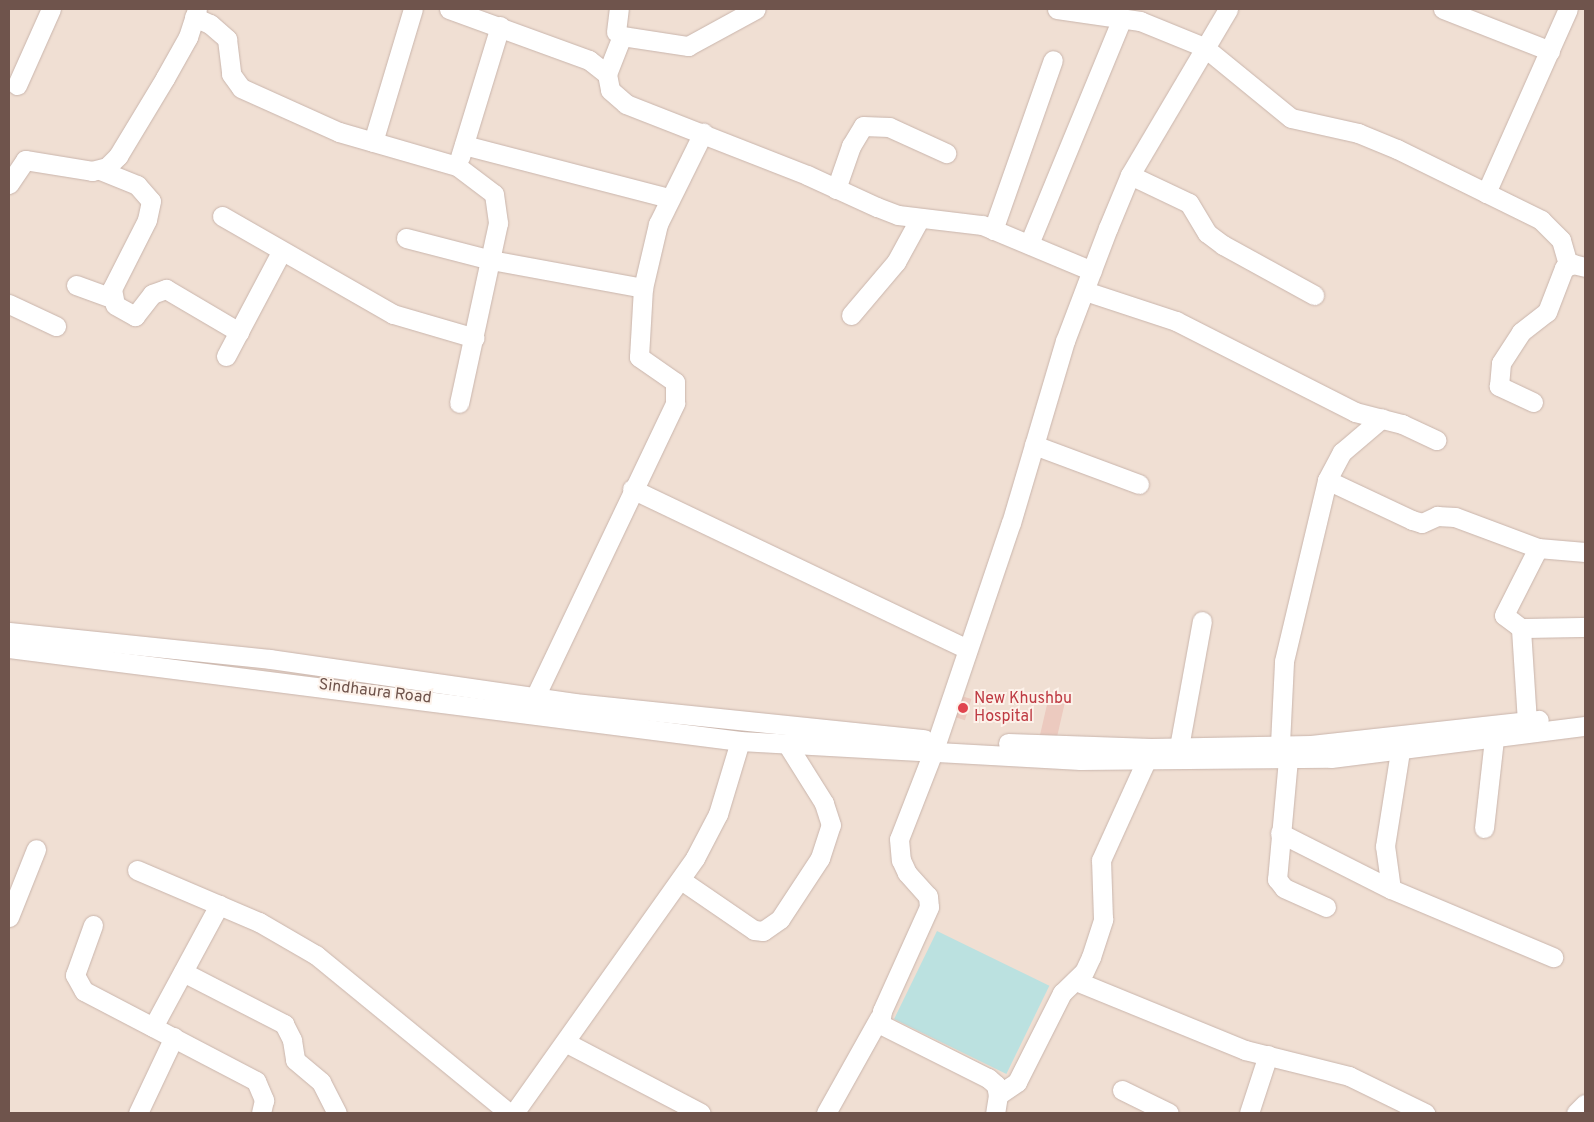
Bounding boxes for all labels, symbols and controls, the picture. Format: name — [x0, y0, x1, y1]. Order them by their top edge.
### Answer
street label: Sindhaura Road — [317, 676, 433, 708]
place label: New Khushbu Hospital — [974, 689, 1072, 727]
marker: New Khushbu Hospital — [956, 701, 970, 715]

